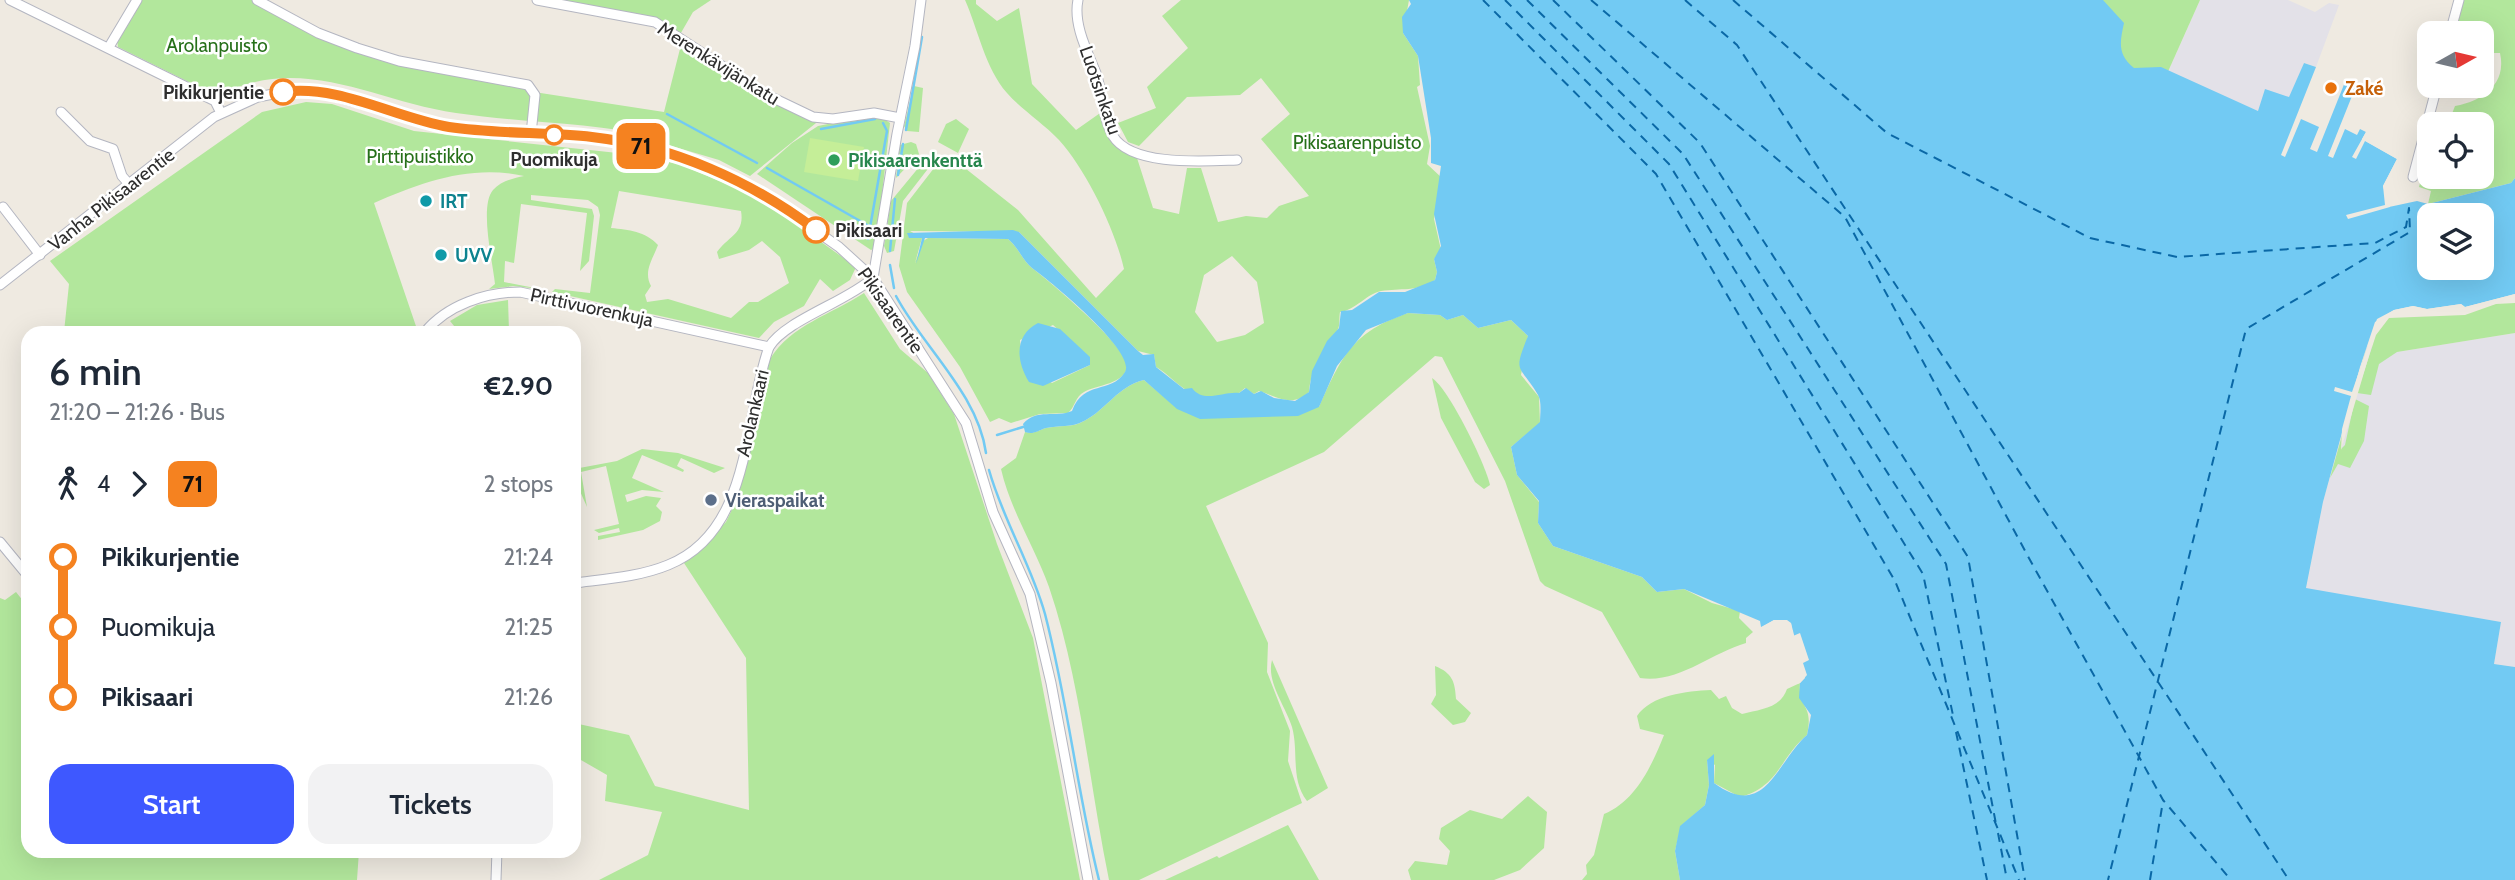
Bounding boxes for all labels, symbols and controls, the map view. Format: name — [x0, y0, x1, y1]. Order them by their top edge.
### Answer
street label: Merenkävijänkatu — [654, 17, 784, 110]
north arrow — [2417, 21, 2494, 98]
map controls — [2417, 21, 2494, 280]
park label: Arolanpuisto — [166, 34, 268, 57]
street label: Luotsinkatu — [1075, 43, 1126, 138]
place label: Zaké — [2345, 77, 2384, 100]
marker: Pikikurjentie — [270, 79, 296, 105]
marker: Zaké — [2323, 80, 2339, 96]
place label: Pikikurjentie — [163, 81, 264, 104]
button: locate — [2417, 112, 2494, 189]
line badge: 71 — [610, 123, 672, 169]
marker: Puomikuja — [544, 125, 564, 145]
text: 71 — [630, 131, 652, 160]
park label: Pikisaarenpuisto — [1293, 131, 1421, 154]
street label: Vanha Pikisaarentie — [44, 143, 179, 256]
park label: Pirttipuistikko — [366, 145, 474, 168]
place label: Puomikuja — [510, 148, 598, 171]
place label: Pikisaarenkenttä — [848, 149, 983, 172]
marker: Pikisaarenkenttä — [826, 152, 842, 168]
place label: IRT — [440, 190, 468, 213]
marker: IRT — [418, 193, 434, 209]
button: layers — [2417, 203, 2494, 280]
marker: Pikisaari — [803, 217, 829, 243]
place label: Pikisaari — [835, 219, 902, 242]
place label: UVV — [455, 244, 492, 267]
marker: UVV — [433, 247, 449, 263]
street label: Pikisaarentie — [853, 263, 929, 358]
street label: Pirttivuorenkuja — [528, 283, 655, 332]
text: 6 min — [49, 348, 142, 395]
street label: Arolankaari — [731, 367, 774, 459]
text: €2.90 — [484, 370, 553, 402]
text: 21:20 – 21:26 · Bus — [49, 398, 225, 426]
icon: walk — [49, 465, 87, 503]
icon: forward — [120, 465, 158, 503]
text: 71 — [182, 469, 203, 498]
text: 4 — [97, 470, 110, 498]
text: 2 stops — [484, 470, 553, 498]
place label: Vieraspaikat — [725, 489, 825, 512]
marker: Vieraspaikat — [703, 492, 719, 508]
text: Pikikurjentie — [101, 541, 239, 573]
text: 21:24 — [503, 543, 553, 571]
text: Puomikuja — [101, 611, 215, 643]
text: 21:25 — [504, 613, 553, 641]
text: Pikisaari — [101, 681, 193, 713]
text: 21:26 — [504, 683, 553, 711]
button: Start — [49, 764, 294, 844]
button: Tickets — [308, 764, 553, 844]

